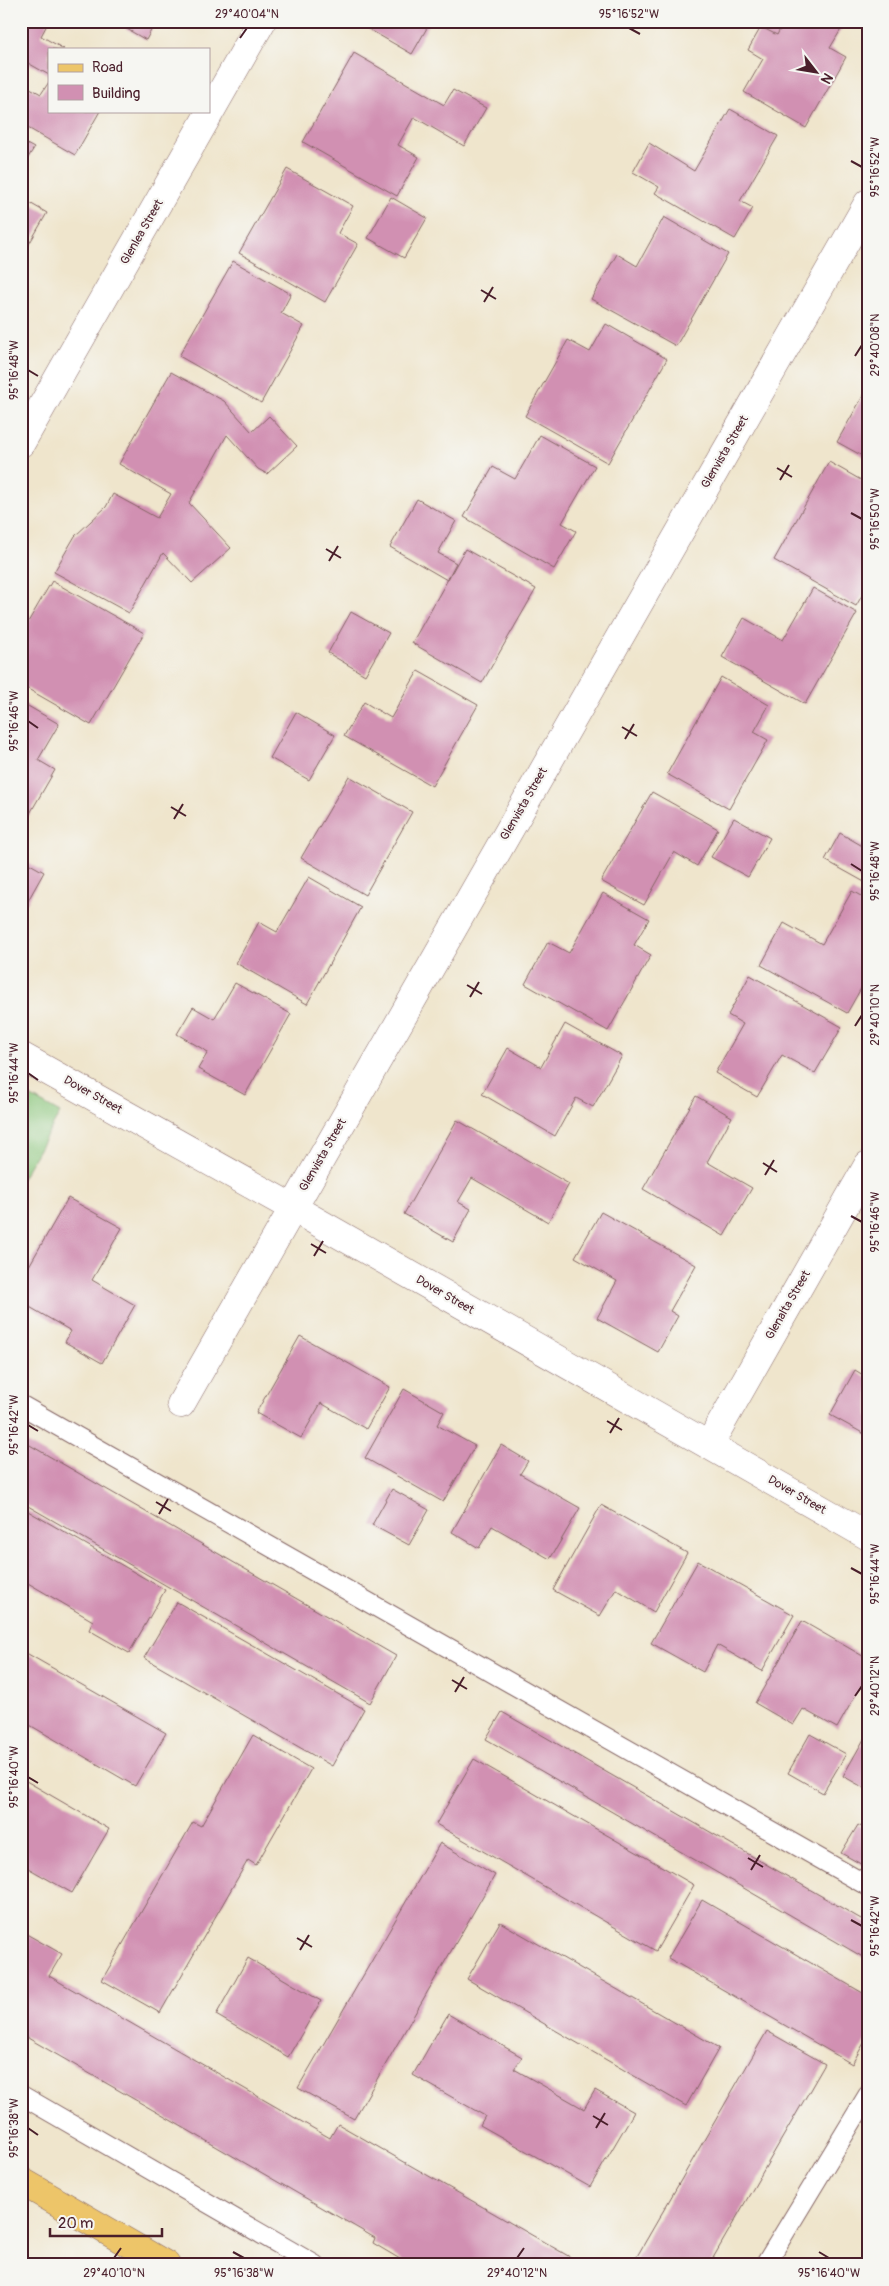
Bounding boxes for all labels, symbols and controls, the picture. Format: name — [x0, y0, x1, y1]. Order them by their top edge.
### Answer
text: 29°40'04"N — [215, 7, 279, 22]
text: 95°16'52"W — [599, 7, 659, 22]
legend — [48, 48, 210, 112]
north arrow — [792, 48, 842, 98]
text: Road — [92, 58, 123, 77]
text: N — [817, 70, 836, 87]
text: Building — [92, 84, 140, 103]
text: 95°16'52"W — [868, 137, 883, 197]
street label: Glenlea Street — [117, 197, 167, 267]
text: 29°40'08"N — [868, 314, 883, 376]
text: 95°16'48"W — [7, 340, 22, 400]
street label: Glenvista Street — [698, 413, 752, 491]
text: 95°16'50"W — [868, 488, 883, 550]
text: 95°16'46"W — [7, 690, 22, 752]
street label: Glenvista Street — [497, 765, 551, 843]
text: 95°16'48"W — [868, 841, 883, 901]
text: 29°40'10"N — [868, 984, 883, 1046]
text: 95°16'44"W — [7, 1042, 22, 1104]
street label: Dover Street — [61, 1073, 125, 1117]
street label: Glenvista Street — [296, 1116, 350, 1194]
text: 95°16'46"W — [868, 1191, 883, 1253]
street label: Glenalta Street — [762, 1268, 814, 1342]
street label: Dover Street — [413, 1272, 477, 1318]
text: 95°16'42"W — [7, 1395, 22, 1455]
street label: Dover Street — [765, 1472, 829, 1518]
text: 95°16'44"W — [868, 1543, 883, 1605]
text: 29°40'12"N — [868, 1656, 883, 1716]
text: 95°16'40"W — [7, 1746, 22, 1808]
text: 95°16'42"W — [868, 1896, 883, 1956]
text: 95°16'38"W — [7, 2098, 22, 2158]
scale bar — [50, 2206, 162, 2238]
text: 20 m — [58, 2214, 93, 2233]
text: 29°40'10"N — [83, 2266, 145, 2281]
text: 95°16'38"W — [214, 2266, 274, 2281]
text: 29°40'12"N — [487, 2266, 547, 2281]
text: 95°16'40"W — [798, 2266, 860, 2281]

